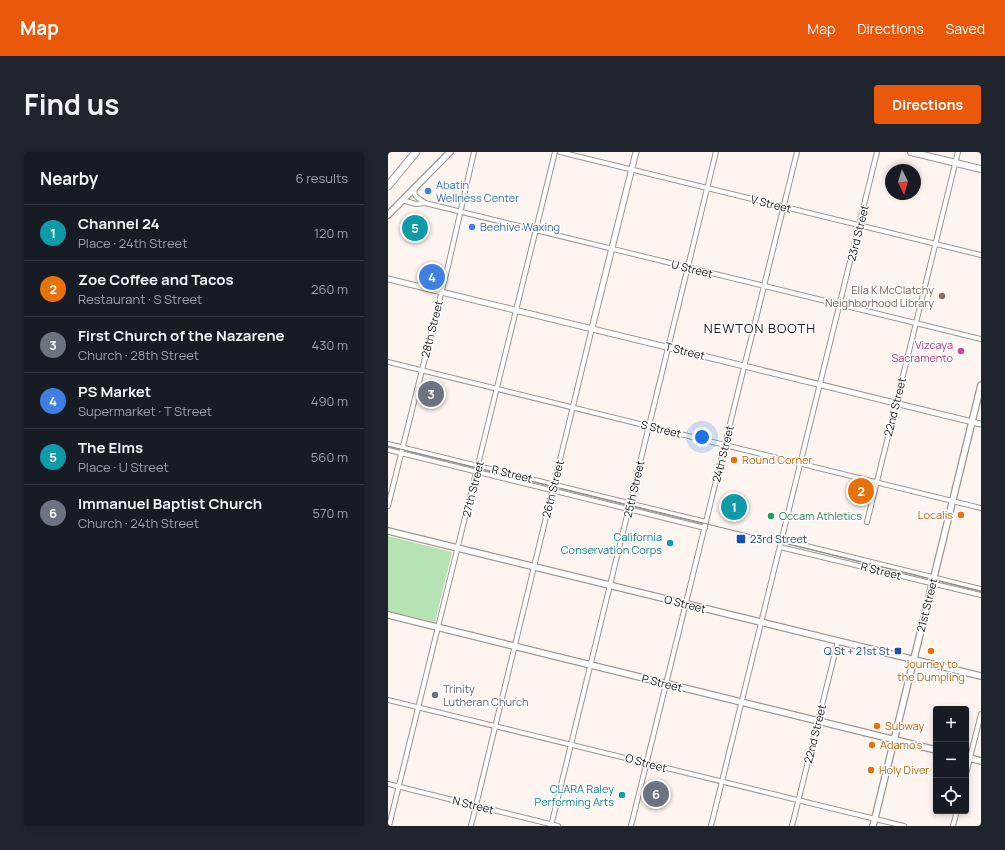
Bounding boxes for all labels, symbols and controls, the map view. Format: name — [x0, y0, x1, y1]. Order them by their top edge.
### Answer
text: Map — [20, 15, 59, 41]
text: Map — [807, 19, 835, 38]
text: Directions — [857, 19, 924, 38]
text: Saved — [946, 19, 985, 38]
text: Find us — [24, 85, 119, 123]
button: Directions — [874, 85, 981, 124]
north arrow — [885, 164, 921, 200]
text: Nearby — [40, 167, 98, 190]
text: 6 results — [296, 169, 348, 187]
place label: Abatin Wellness Center — [436, 177, 519, 205]
marker: Abatin Wellness Center — [423, 186, 433, 196]
street label: V Street — [749, 191, 793, 216]
street label: 23rd Street — [843, 203, 872, 262]
text: Channel 24 — [78, 213, 160, 234]
pin: 5 — [402, 213, 428, 243]
place label: Beehive Waxing — [480, 219, 560, 234]
marker: Beehive Waxing — [467, 222, 477, 232]
text: 1 — [50, 224, 56, 242]
text: 120 m — [314, 224, 348, 242]
text: Place · 24th Street — [78, 234, 187, 252]
street label: U Street — [670, 256, 714, 281]
pin: 4 — [419, 262, 445, 292]
text: Zoe Coffee and Tacos — [78, 269, 234, 290]
text: 2 — [49, 280, 57, 298]
text: 260 m — [311, 280, 348, 298]
place label: Ella K McClatchy Neighborhood Library — [825, 282, 934, 310]
text: Restaurant · S Street — [78, 290, 202, 308]
marker: Ella K McClatchy Neighborhood Library — [937, 291, 947, 301]
street label: 28th Street — [417, 299, 446, 359]
district label: NEWTON BOOTH — [704, 319, 816, 337]
text: First Church of the Nazarene — [78, 325, 284, 346]
text: 3 — [49, 336, 57, 354]
text: 430 m — [312, 336, 348, 354]
place label: Vizcaya Sacramento — [891, 337, 953, 365]
street label: T Street — [664, 338, 707, 363]
text: Church · 28th Street — [78, 346, 199, 364]
marker: Vizcaya Sacramento — [956, 346, 966, 356]
street label: 22nd Street — [880, 376, 909, 438]
pin: 3 — [418, 379, 444, 409]
text: PS Market — [78, 381, 151, 402]
text: 4 — [49, 392, 57, 410]
text: 490 m — [311, 392, 348, 410]
text: Supermarket · T Street — [78, 402, 212, 420]
street label: S Street — [639, 416, 683, 441]
street label: 24th Street — [708, 424, 737, 484]
your location — [692, 427, 712, 447]
text: The Elms — [78, 437, 143, 458]
text: 5 — [49, 448, 57, 466]
text: 560 m — [311, 448, 348, 466]
place label: Round Corner — [742, 452, 812, 467]
marker: Round Corner — [729, 455, 739, 465]
text: Place · U Street — [78, 458, 169, 476]
street label: 27th Street — [458, 459, 487, 518]
street label: 26th Street — [538, 459, 567, 519]
street label: 25th Street — [620, 459, 647, 519]
street label: R Street — [490, 461, 534, 486]
pin: 2 — [848, 476, 874, 506]
pin: 1 — [721, 492, 747, 522]
text: Immanuel Baptist Church — [78, 493, 262, 514]
text: 6 — [49, 504, 57, 522]
text: 570 m — [312, 504, 348, 522]
place label: Localis — [918, 507, 953, 522]
place label: Occam Athletics — [779, 508, 862, 523]
marker: Localis — [956, 510, 966, 520]
marker: Occam Athletics — [766, 511, 776, 521]
text: Church · 24th Street — [78, 514, 199, 532]
place label: California Conservation Corps — [561, 529, 662, 557]
place label: 23rd Street — [750, 531, 807, 546]
marker: 23rd Street — [735, 533, 747, 545]
marker: California Conservation Corps — [665, 538, 675, 548]
street label: R Street — [859, 558, 903, 583]
street label: 21st Street — [913, 576, 940, 633]
street label: Q Street — [663, 591, 708, 616]
place label: Q St + 21st St — [824, 643, 890, 658]
marker: Q St + 21st St — [893, 646, 903, 656]
marker: Journey to the Dumpling — [926, 646, 936, 656]
place label: Journey to the Dumpling — [897, 656, 965, 684]
street label: P Street — [640, 670, 684, 695]
place label: Trinity Lutheran Church — [443, 681, 529, 709]
marker: Trinity Lutheran Church — [430, 690, 440, 700]
street label: 22nd Street — [800, 703, 829, 765]
map controls — [933, 706, 969, 814]
button: + — [933, 706, 969, 742]
place label: Subway — [885, 718, 925, 733]
marker: Subway — [872, 721, 882, 731]
place label: Adamo's — [880, 737, 923, 752]
marker: Adamo's — [867, 740, 877, 750]
button: − — [933, 742, 969, 778]
street label: O Street — [624, 750, 669, 775]
place label: Holy Diver — [879, 762, 929, 777]
marker: Holy Diver — [866, 765, 876, 775]
button: locate — [933, 778, 969, 814]
pin: 6 — [643, 779, 669, 809]
place label: CLARA Raley Performing Arts — [535, 781, 614, 809]
marker: CLARA Raley Performing Arts — [617, 790, 627, 800]
street label: N Street — [451, 792, 495, 817]

